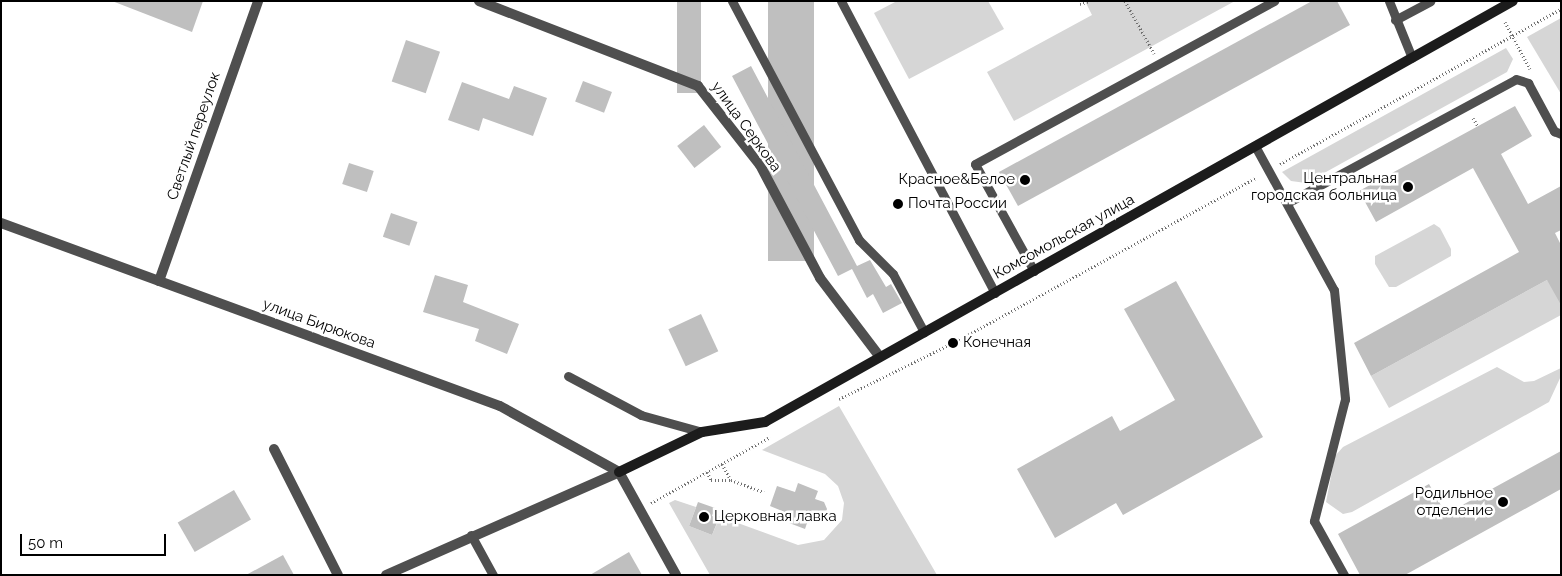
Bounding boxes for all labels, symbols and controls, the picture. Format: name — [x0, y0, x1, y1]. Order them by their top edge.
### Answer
street label: Светлый переулок — [164, 70, 224, 202]
street label: улица Серкова — [707, 78, 785, 176]
place label: Центральная городская больница — [1251, 169, 1397, 204]
place label: Красное&Белое — [898, 171, 1015, 189]
marker: Красное&Белое — [1019, 174, 1031, 186]
marker: Центральная городская больница — [1401, 180, 1415, 194]
street label: Комсомольская улица — [990, 191, 1138, 283]
place label: Почта России — [908, 195, 1007, 213]
marker: Почта России — [892, 198, 904, 210]
street label: улица Бирюкова — [260, 295, 378, 353]
place label: Конечная — [963, 334, 1031, 352]
marker: Конечная — [947, 337, 959, 349]
place label: Родильное отделение — [1415, 484, 1493, 519]
marker: Родильное отделение — [1497, 496, 1509, 508]
place label: Церковная лавка — [714, 508, 837, 526]
marker: Церковная лавка — [698, 511, 710, 523]
scale bar — [22, 524, 169, 556]
text: 50 m — [28, 534, 63, 552]

